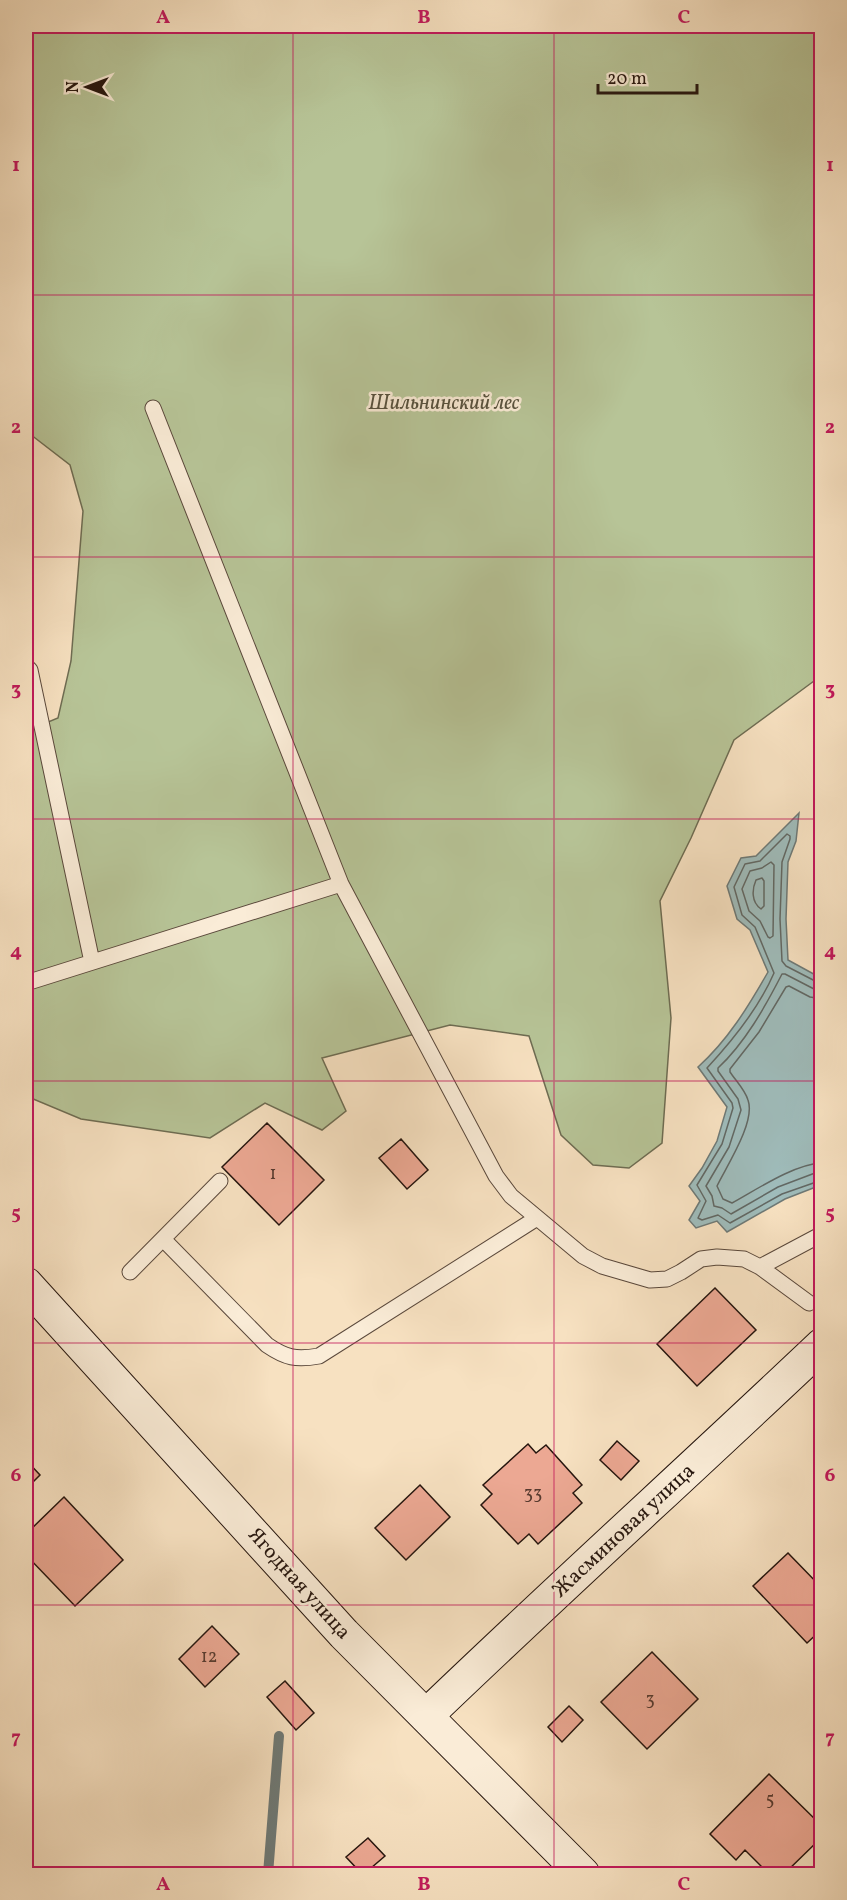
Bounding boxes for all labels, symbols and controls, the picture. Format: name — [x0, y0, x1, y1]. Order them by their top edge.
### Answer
text: A — [156, 4, 170, 32]
text: B — [417, 4, 431, 32]
text: C — [678, 4, 691, 32]
north arrow — [57, 57, 117, 117]
scale bar — [598, 57, 697, 95]
text: 20 m — [607, 67, 647, 92]
text: N — [63, 81, 85, 93]
text: 1 — [12, 152, 20, 180]
text: 1 — [826, 152, 834, 180]
park label: Шильнинский лес — [368, 389, 520, 418]
text: 2 — [11, 414, 21, 442]
text: 2 — [825, 414, 835, 442]
text: 3 — [11, 676, 21, 704]
text: 3 — [825, 676, 835, 704]
text: 4 — [10, 938, 22, 966]
text: 4 — [824, 938, 836, 966]
house number: 1 — [270, 1162, 276, 1187]
text: 5 — [11, 1200, 21, 1228]
text: 5 — [825, 1200, 835, 1228]
street label: Жасминовая улица — [546, 1457, 702, 1605]
text: 6 — [11, 1462, 22, 1490]
text: 6 — [825, 1462, 836, 1490]
house number: 33 — [524, 1482, 542, 1507]
street label: Ягодная улица — [241, 1522, 357, 1646]
house number: 12 — [201, 1645, 217, 1670]
house number: 3 — [645, 1688, 655, 1713]
text: 7 — [11, 1724, 21, 1752]
text: 7 — [825, 1724, 835, 1752]
house number: 5 — [766, 1788, 774, 1813]
text: A — [156, 1871, 170, 1899]
text: B — [417, 1871, 431, 1899]
text: C — [678, 1871, 691, 1899]

